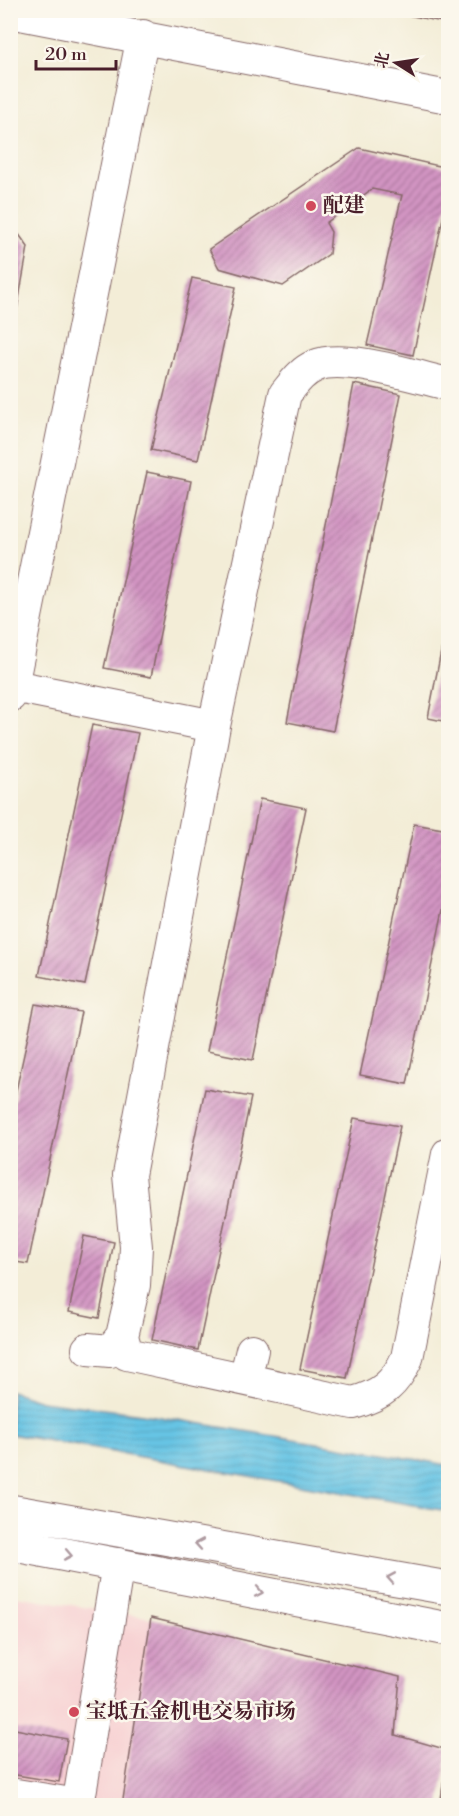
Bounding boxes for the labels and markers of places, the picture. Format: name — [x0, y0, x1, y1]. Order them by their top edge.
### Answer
place label: 配建 — [323, 193, 365, 219]
marker: 配建 — [304, 199, 318, 213]
place label: 宝坻五金机电交易市场 — [86, 1699, 296, 1725]
marker: 宝坻五金机电交易市场 — [67, 1705, 81, 1719]

